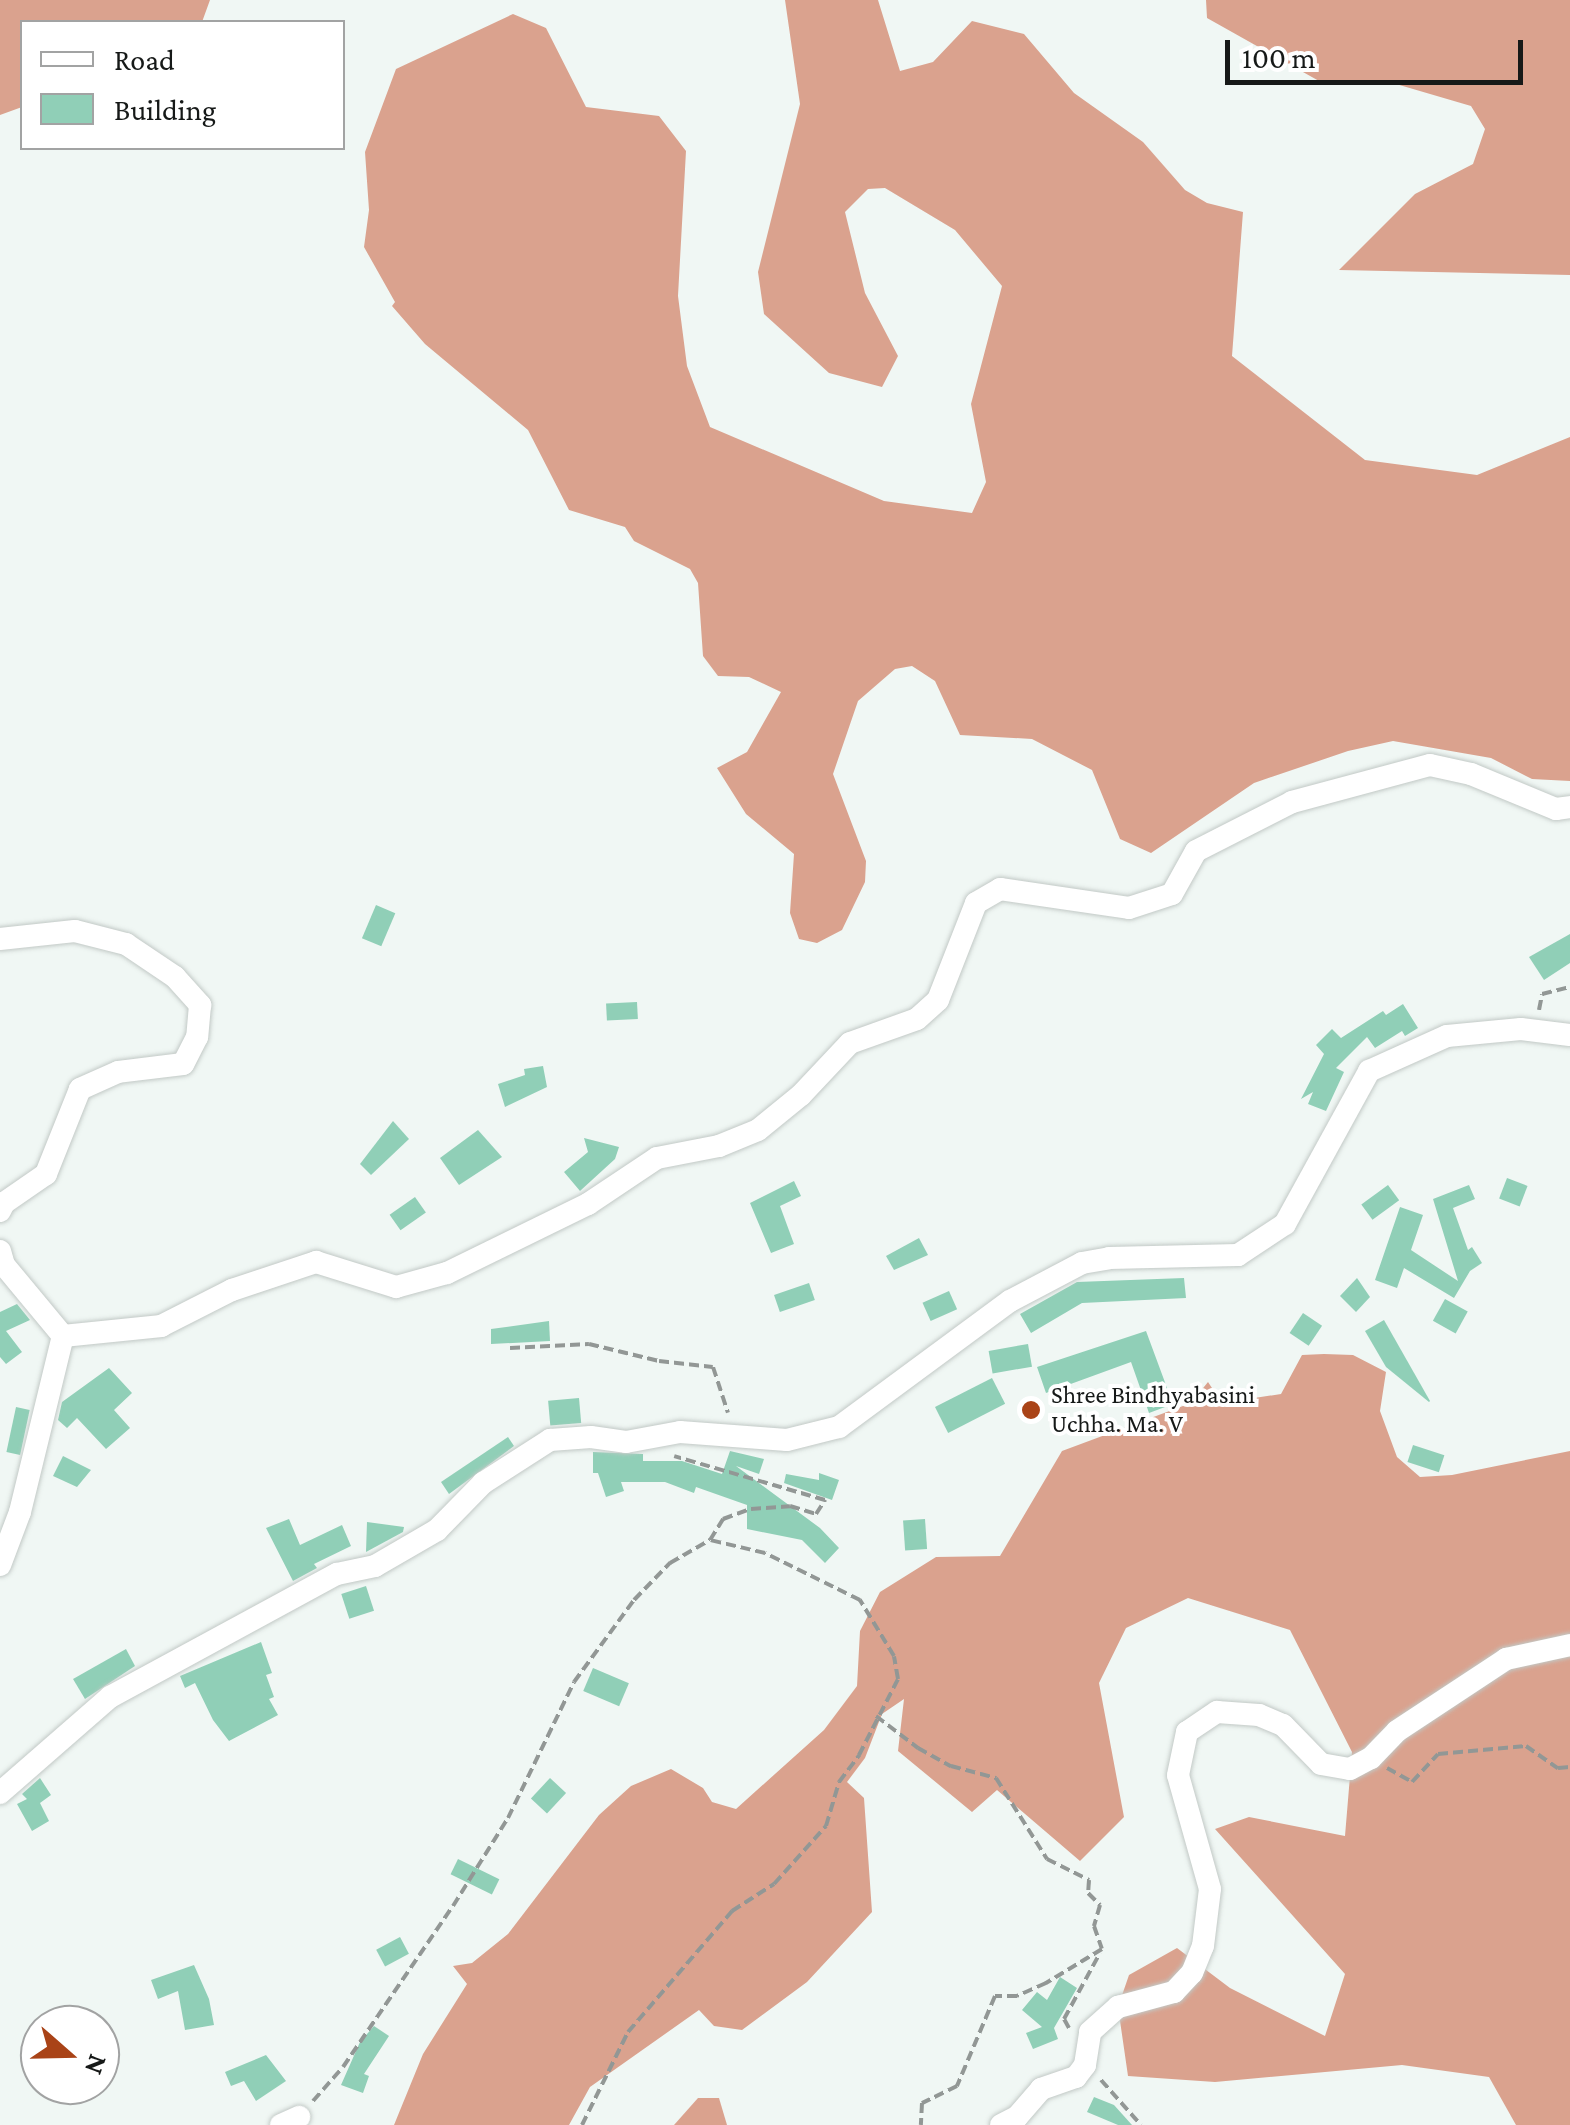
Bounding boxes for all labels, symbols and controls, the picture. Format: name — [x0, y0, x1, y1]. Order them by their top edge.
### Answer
legend — [20, 20, 345, 150]
scale bar — [1230, 20, 1528, 82]
text: 100 m — [1242, 41, 1316, 74]
text: Road — [114, 43, 175, 76]
text: Building — [114, 93, 216, 126]
place label: Shree Bindhyabasini Uchha. Ma. V — [1051, 1381, 1255, 1440]
marker: Shree Bindhyabasini Uchha. Ma. V — [1020, 1399, 1042, 1421]
north arrow — [20, 2005, 120, 2105]
text: N — [79, 2050, 115, 2079]

